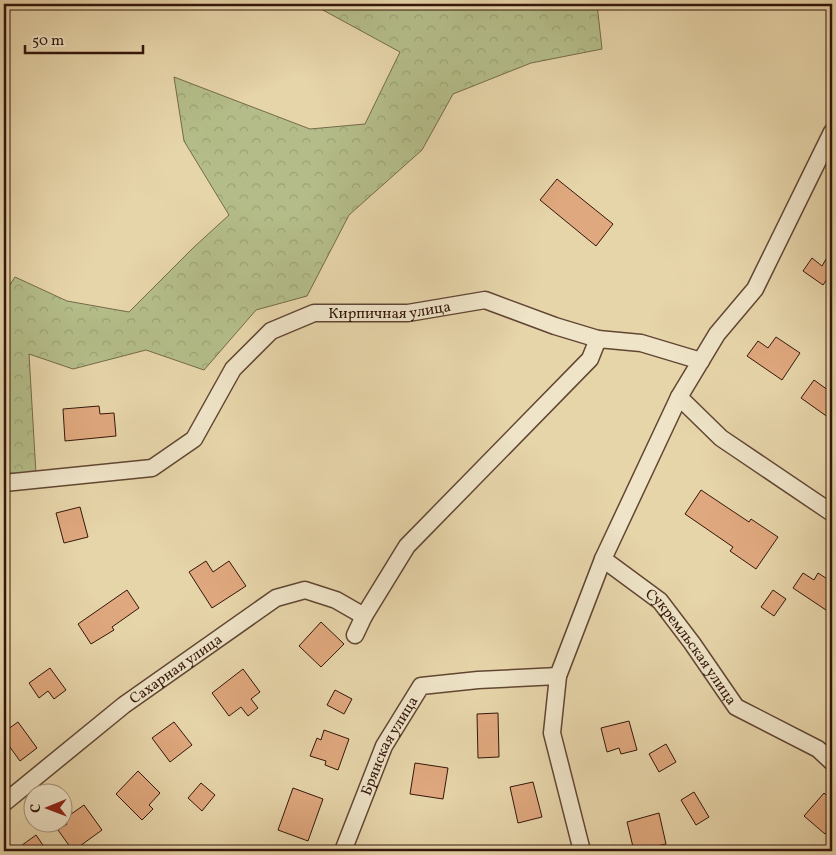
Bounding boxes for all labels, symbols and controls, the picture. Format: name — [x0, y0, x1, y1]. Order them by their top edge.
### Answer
scale bar — [25, 22, 142, 54]
text: 50 m — [32, 31, 64, 52]
street label: Кирпичная улица — [328, 297, 452, 325]
street label: Сукремльская улица — [640, 585, 741, 710]
street label: Сахарная улица — [126, 630, 227, 710]
street label: Брянская улица — [357, 693, 424, 799]
north arrow — [22, 782, 72, 832]
text: С — [27, 804, 46, 813]

